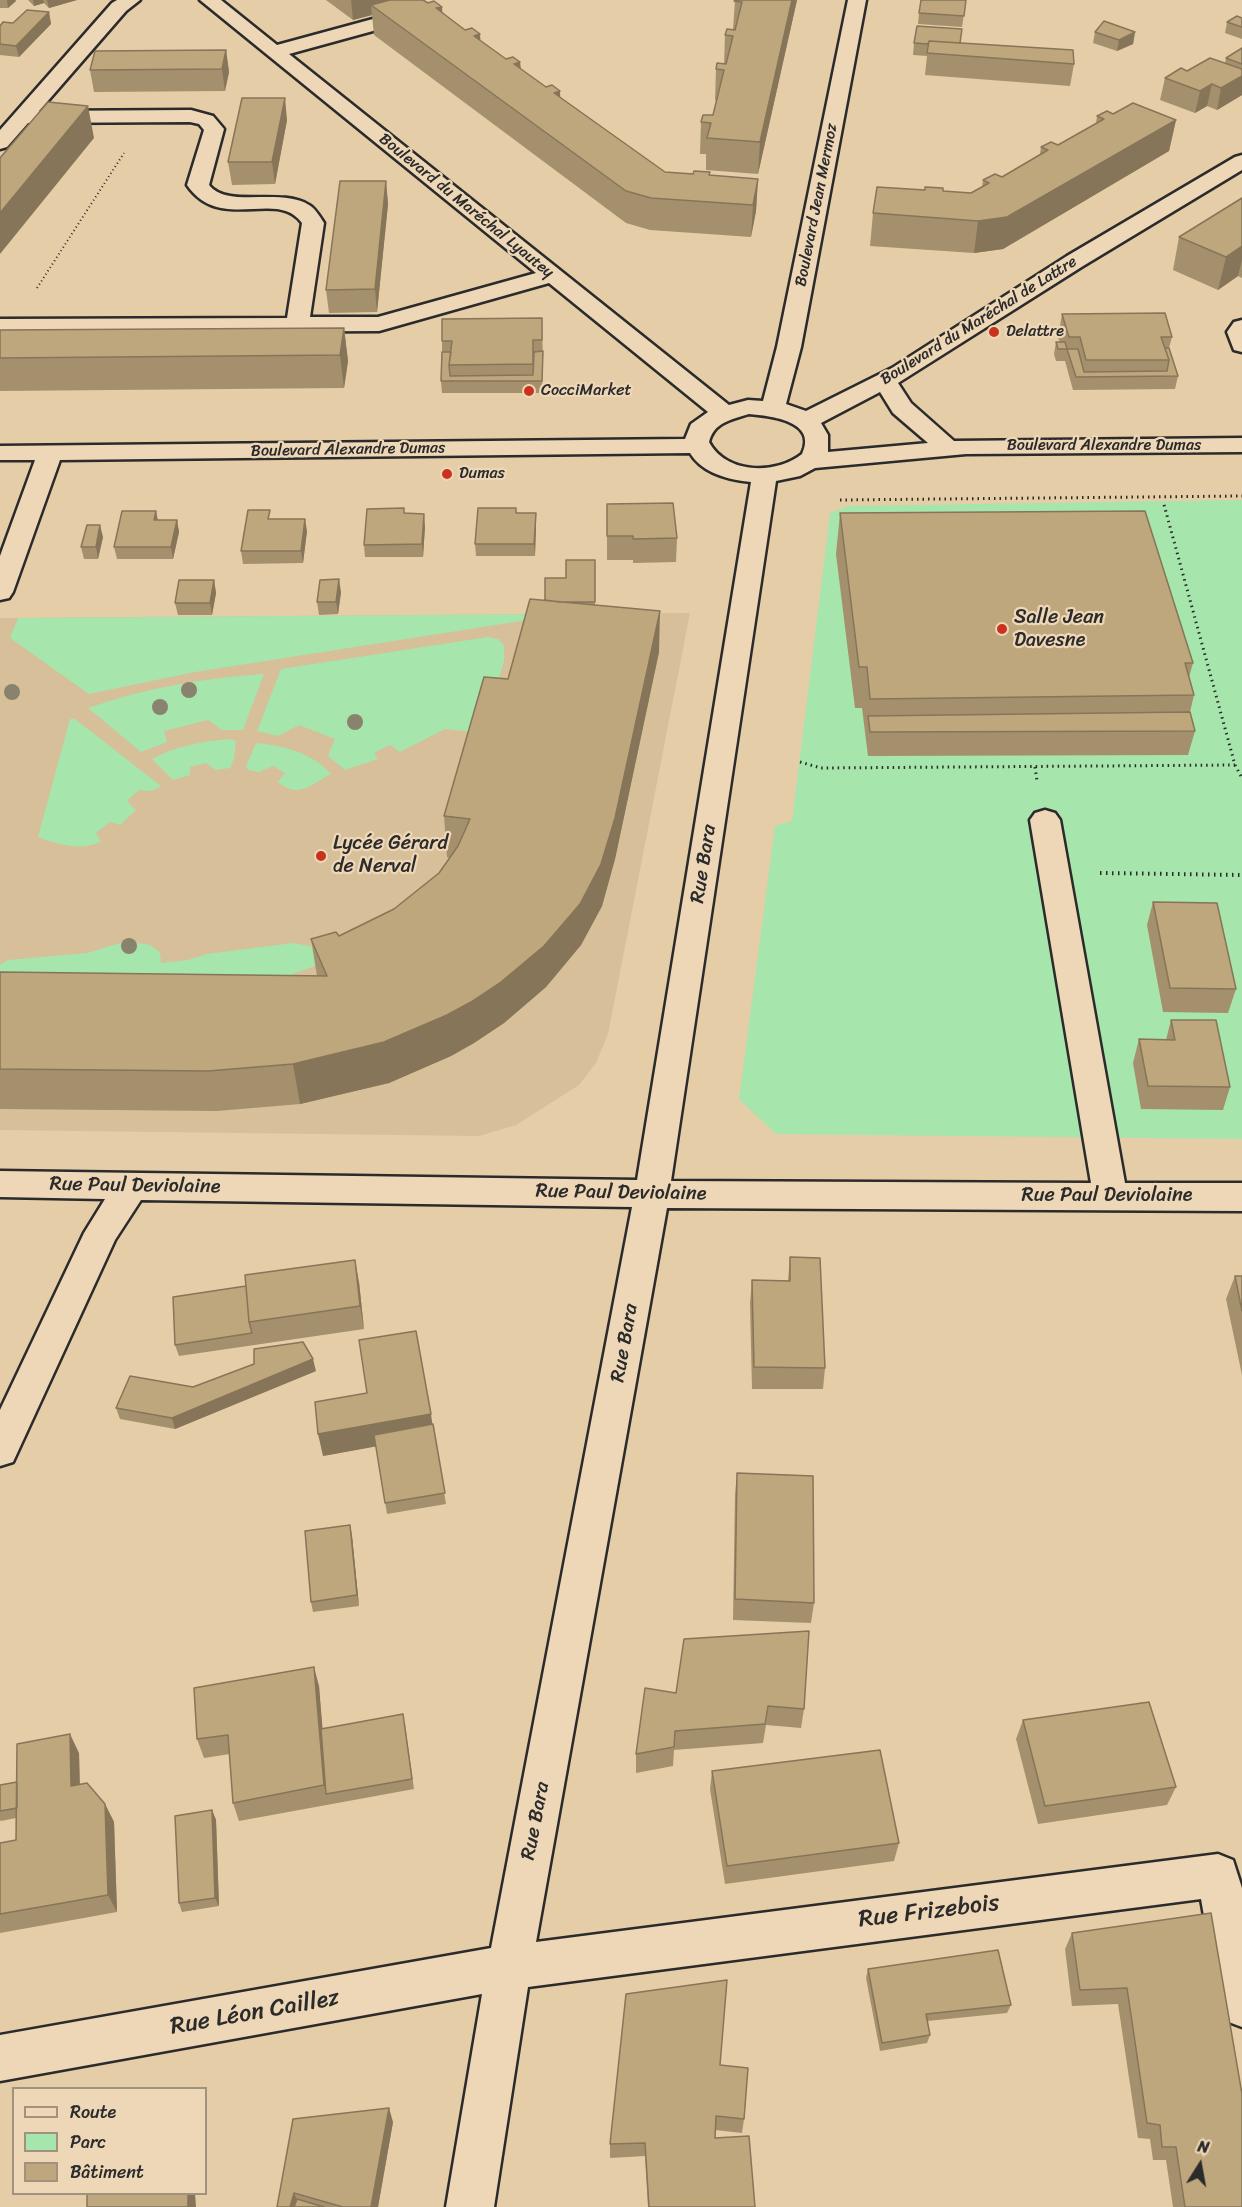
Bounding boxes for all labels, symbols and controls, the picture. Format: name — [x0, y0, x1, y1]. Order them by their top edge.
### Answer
street label: Boulevard Jean Mermoz — [792, 122, 842, 288]
street label: Boulevard du Maréchal Lyautey — [375, 130, 557, 282]
street label: Boulevard du Maréchal de Lattre — [877, 252, 1081, 390]
place label: Delattre — [1006, 322, 1064, 342]
marker: Delattre — [987, 325, 1001, 339]
place label: CocciMarket — [541, 381, 631, 401]
marker: CocciMarket — [522, 384, 536, 398]
street label: Boulevard Alexandre Dumas — [1007, 436, 1201, 456]
street label: Boulevard Alexandre Dumas — [251, 439, 445, 461]
place label: Dumas — [459, 464, 505, 484]
marker: Dumas — [440, 467, 454, 481]
place label: Salle Jean Davesne — [1014, 606, 1104, 653]
marker: Salle Jean Davesne — [995, 622, 1009, 636]
street label: Rue Bara — [686, 823, 722, 905]
place label: Lycée Gérard de Nerval — [333, 832, 448, 879]
marker: Lycée Gérard de Nerval — [314, 849, 328, 863]
street label: Rue Paul Deviolaine — [49, 1173, 221, 1199]
street label: Rue Paul Deviolaine — [535, 1180, 707, 1206]
street label: Rue Paul Deviolaine — [1022, 1184, 1192, 1208]
street label: Rue Bara — [606, 1302, 644, 1384]
street label: Rue Bara — [517, 1780, 555, 1862]
street label: Rue Frizebois — [857, 1889, 1001, 1935]
street label: Rue Léon Caillez — [168, 1984, 342, 2042]
legend — [12, 2087, 207, 2195]
text: Route — [70, 2096, 116, 2128]
text: Parc — [70, 2126, 106, 2158]
text: N — [1195, 2132, 1212, 2162]
north arrow — [1170, 2135, 1230, 2195]
text: Bâtiment — [70, 2156, 144, 2188]

